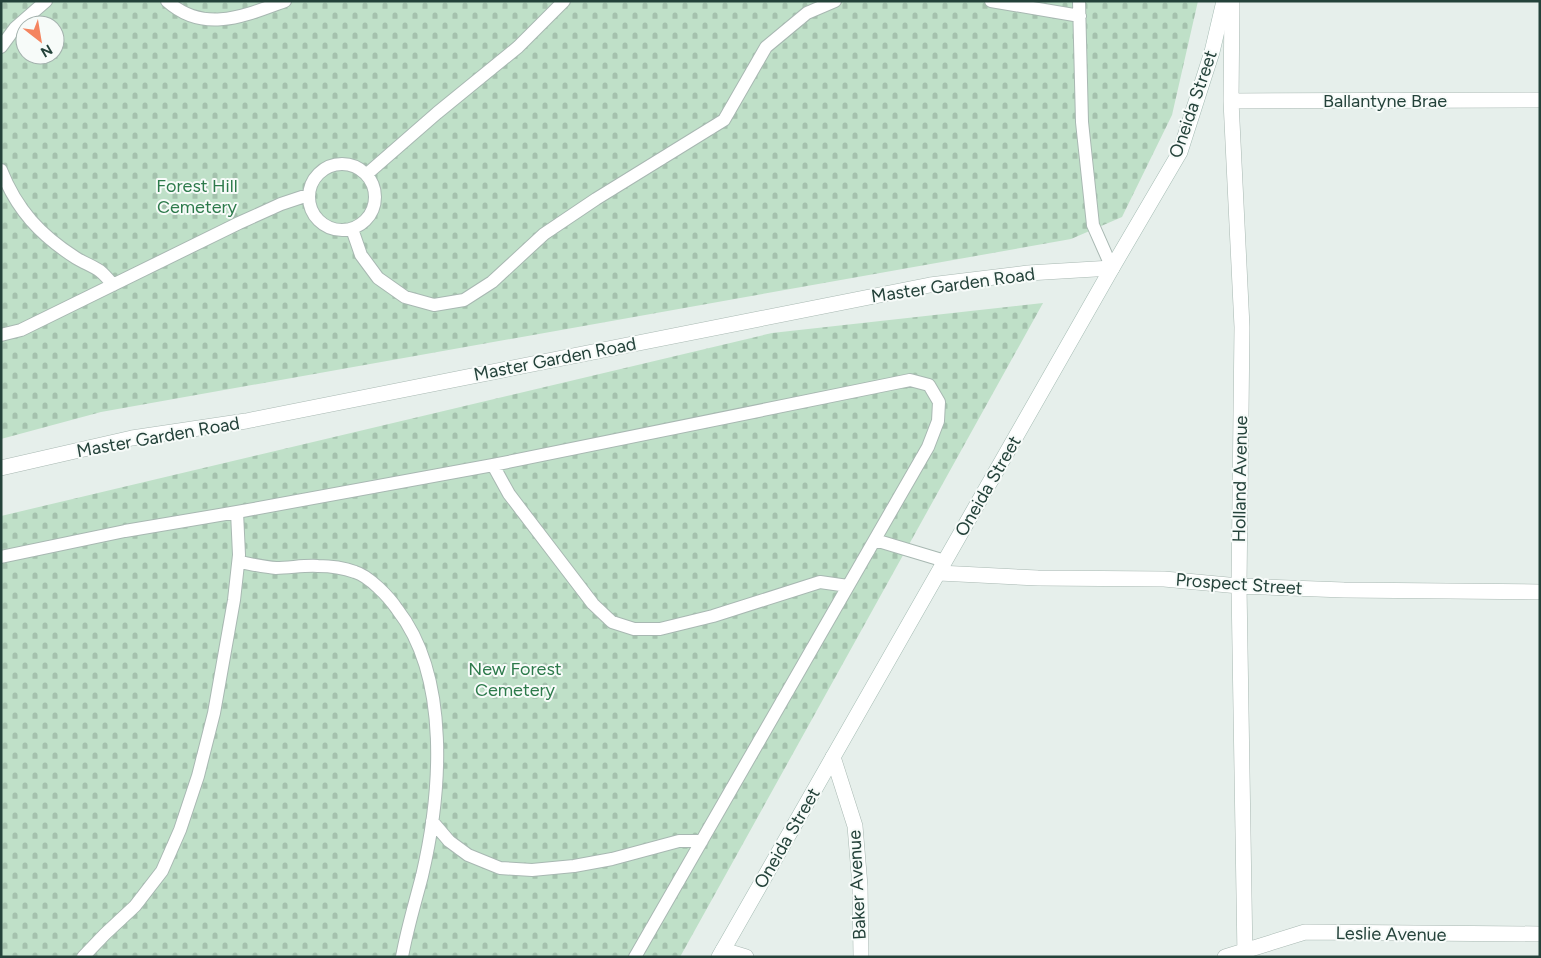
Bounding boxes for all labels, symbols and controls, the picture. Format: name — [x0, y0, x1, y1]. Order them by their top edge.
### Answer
north arrow — [15, 15, 65, 65]
text: N — [37, 41, 55, 61]
street label: Oneida Street — [1164, 47, 1222, 161]
street label: Ballantyne Brae — [1323, 90, 1447, 112]
park label: Forest Hill Cemetery — [156, 175, 238, 218]
street label: Master Garden Road — [870, 263, 1036, 307]
street label: Master Garden Road — [472, 332, 638, 386]
street label: Master Garden Road — [75, 412, 241, 462]
street label: Holland Avenue — [1228, 415, 1252, 543]
street label: Oneida Street — [950, 432, 1026, 540]
street label: Prospect Street — [1175, 569, 1303, 599]
park label: New Forest Cemetery — [468, 658, 562, 701]
street label: Oneida Street — [749, 784, 825, 892]
street label: Baker Avenue — [843, 829, 871, 940]
street label: Leslie Avenue — [1335, 922, 1447, 946]

